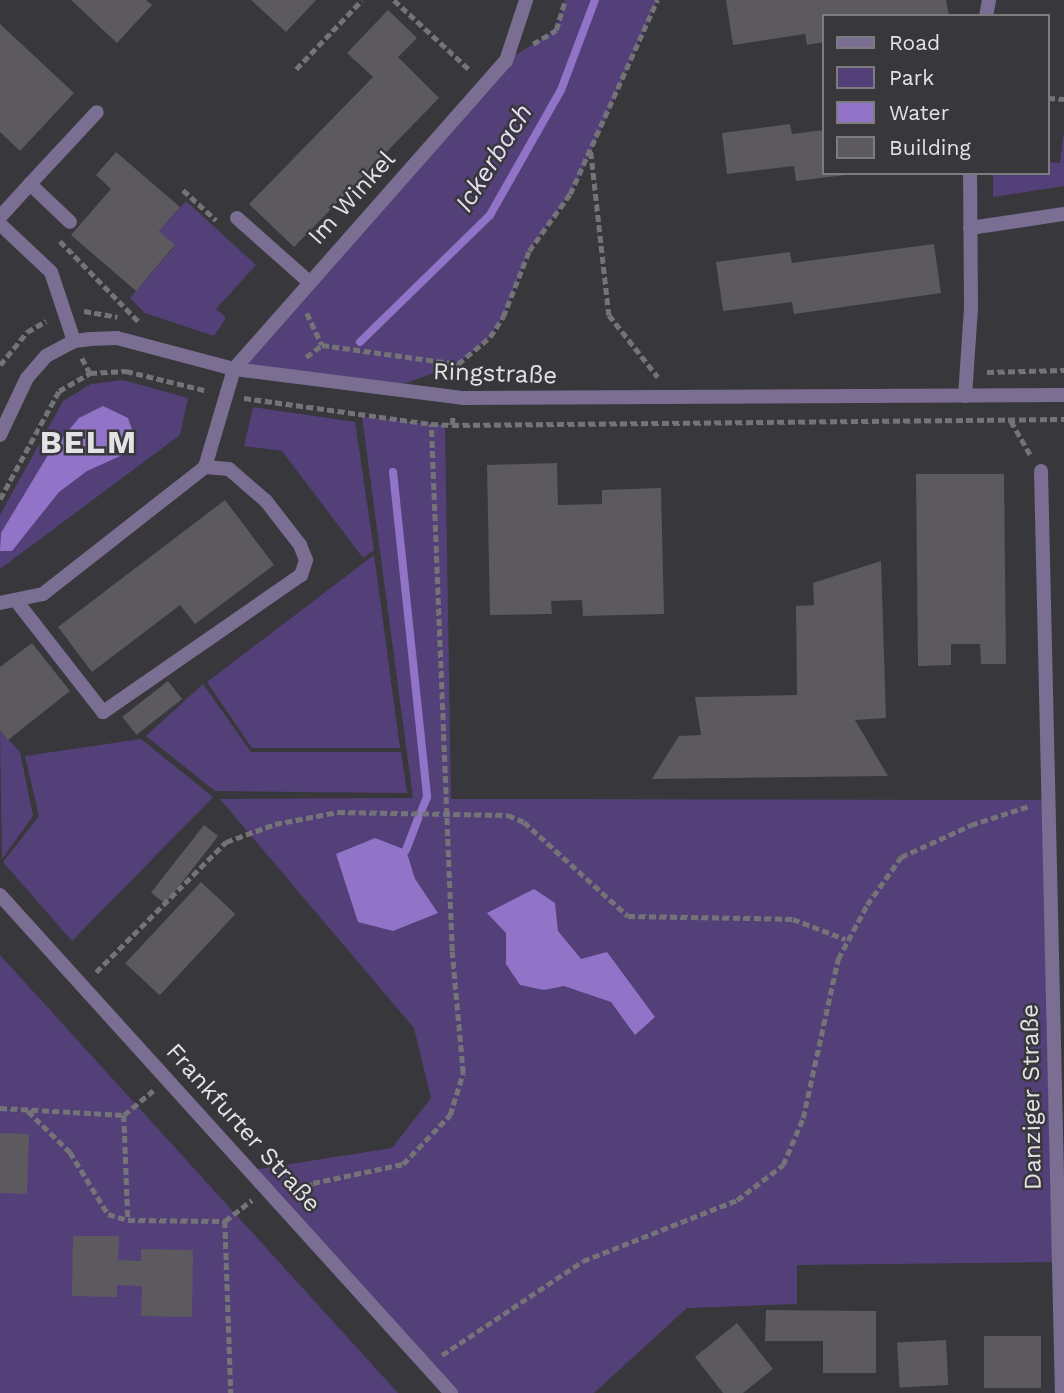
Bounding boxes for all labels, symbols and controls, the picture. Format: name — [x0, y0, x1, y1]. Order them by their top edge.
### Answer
legend — [822, 14, 1050, 175]
text: Road — [889, 30, 940, 55]
text: Park — [889, 65, 934, 90]
water label: Ickerbach — [449, 98, 539, 218]
text: Water — [889, 100, 949, 125]
text: Building — [889, 135, 971, 160]
street label: Im Winkel — [302, 145, 402, 251]
street label: Ringstraße — [432, 357, 558, 391]
district label: BELM — [40, 423, 138, 461]
street label: Danziger Straße — [1016, 1003, 1048, 1191]
street label: Frankfurter Straße — [160, 1038, 326, 1218]

